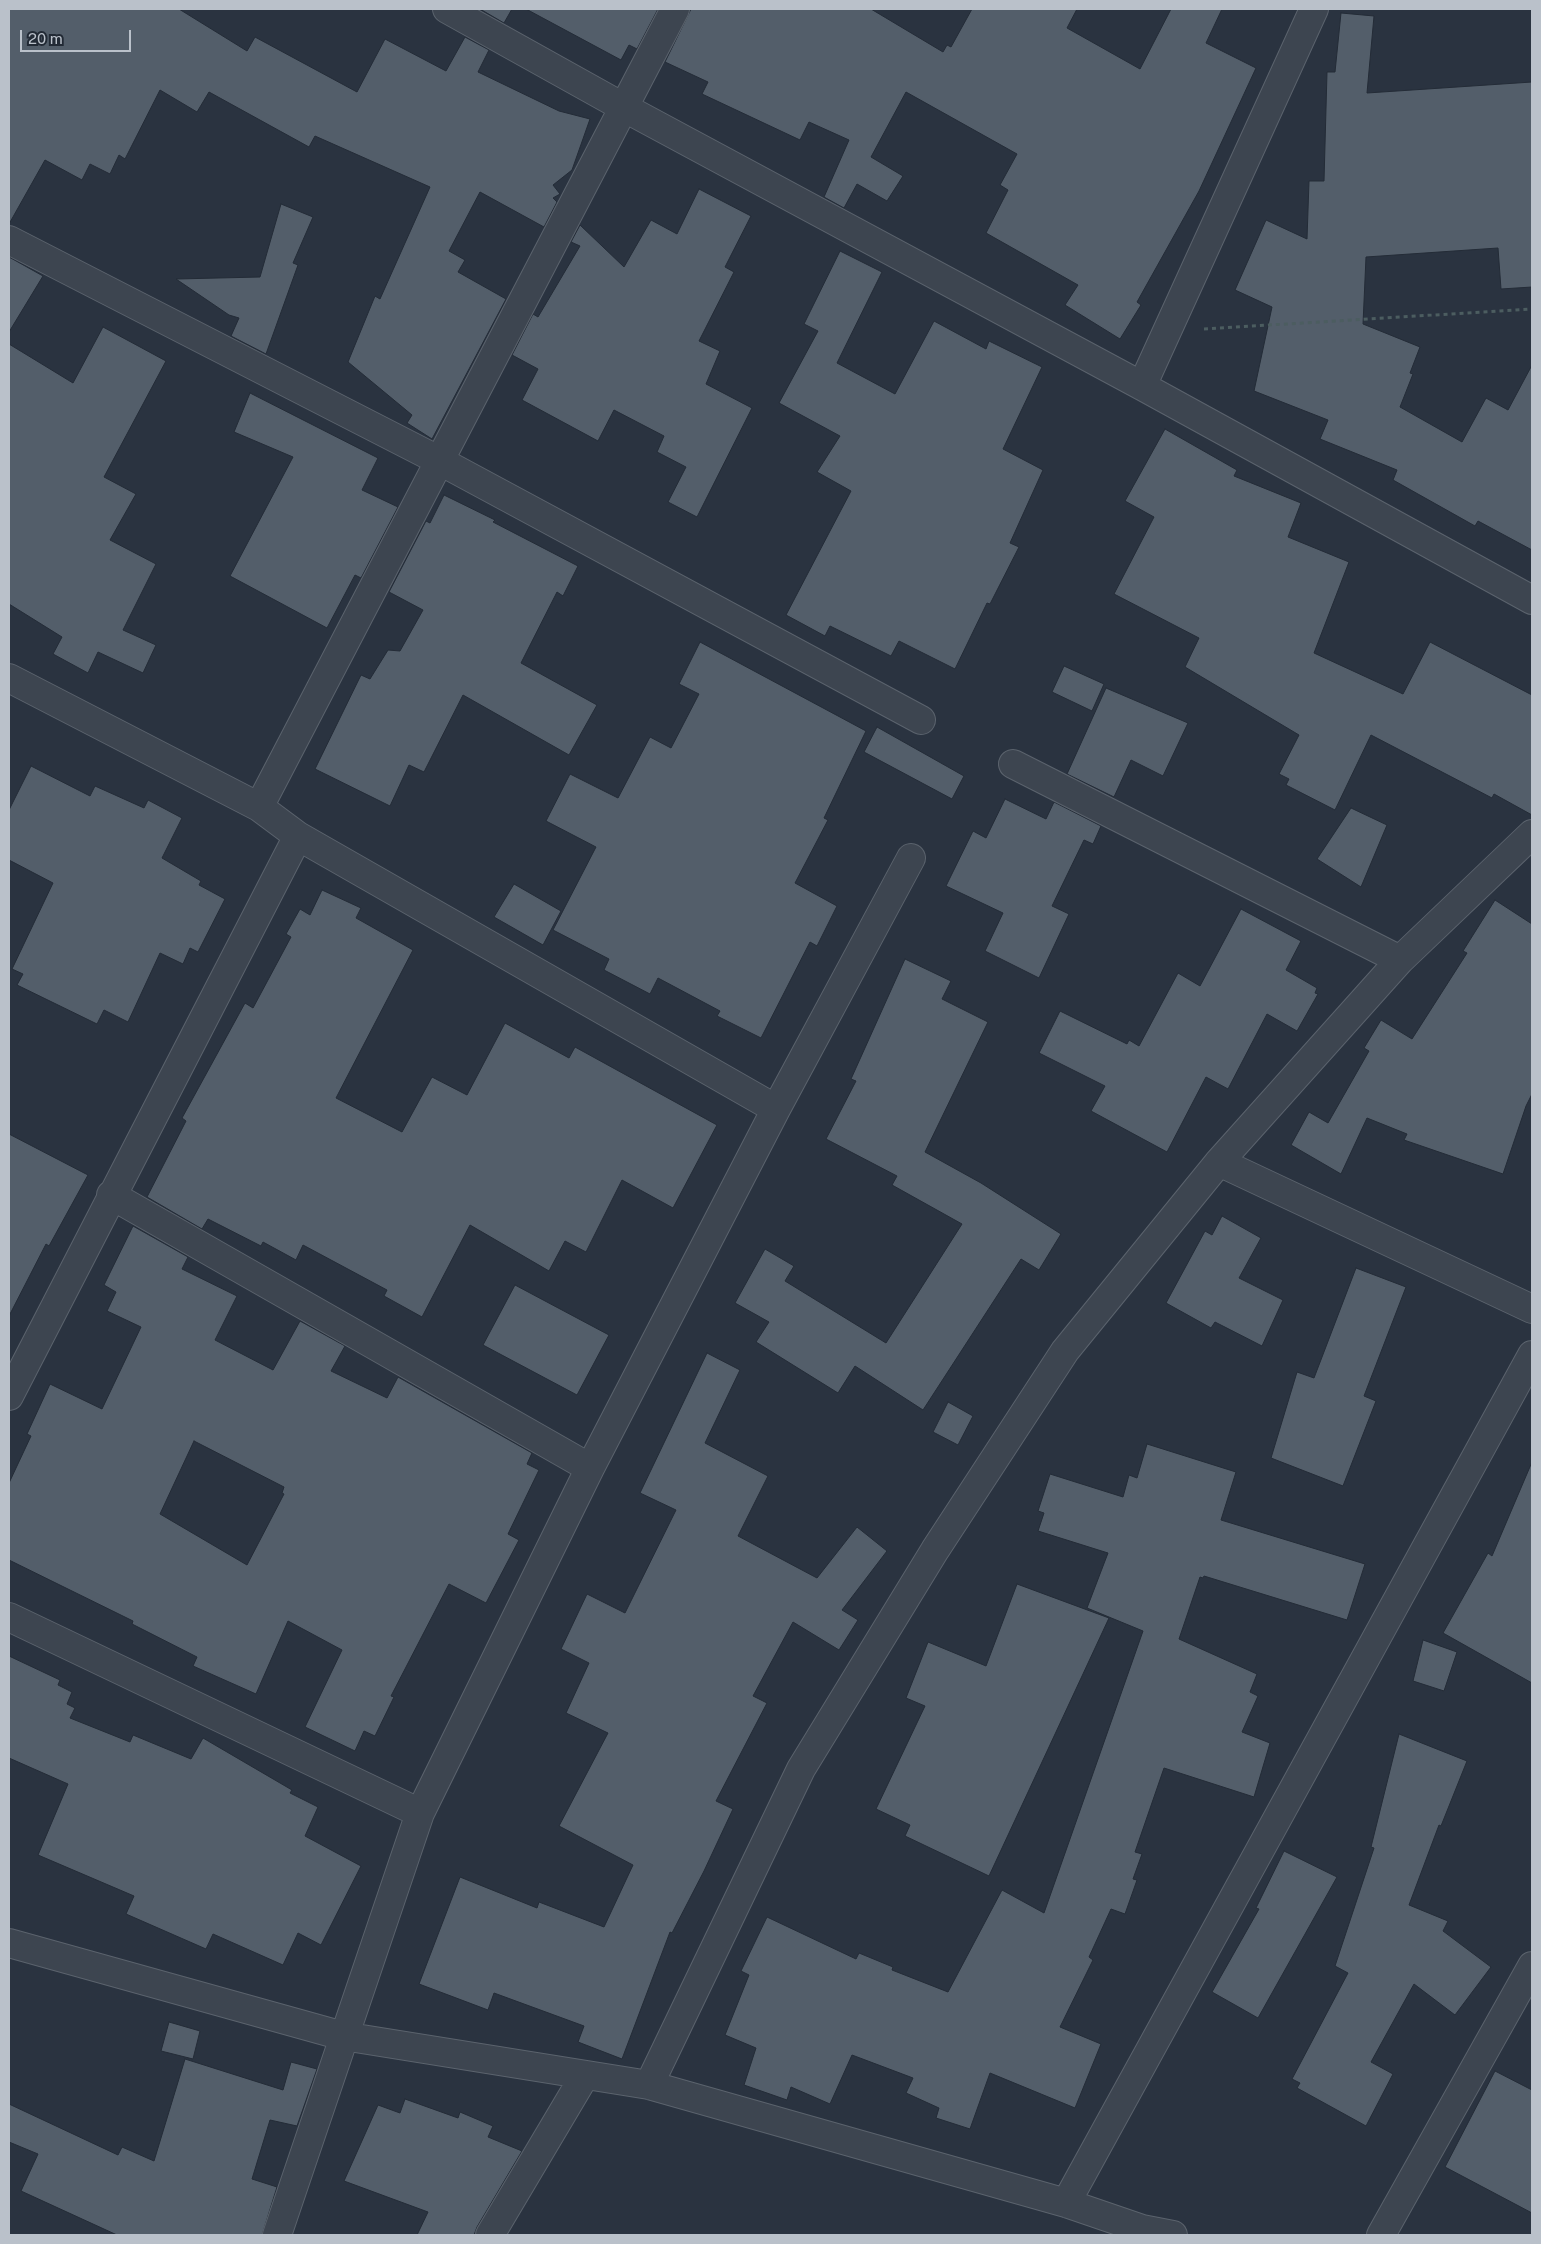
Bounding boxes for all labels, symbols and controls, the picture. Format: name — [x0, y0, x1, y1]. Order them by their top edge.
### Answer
scale bar — [22, 20, 134, 52]
text: 20 m — [28, 30, 63, 47]

